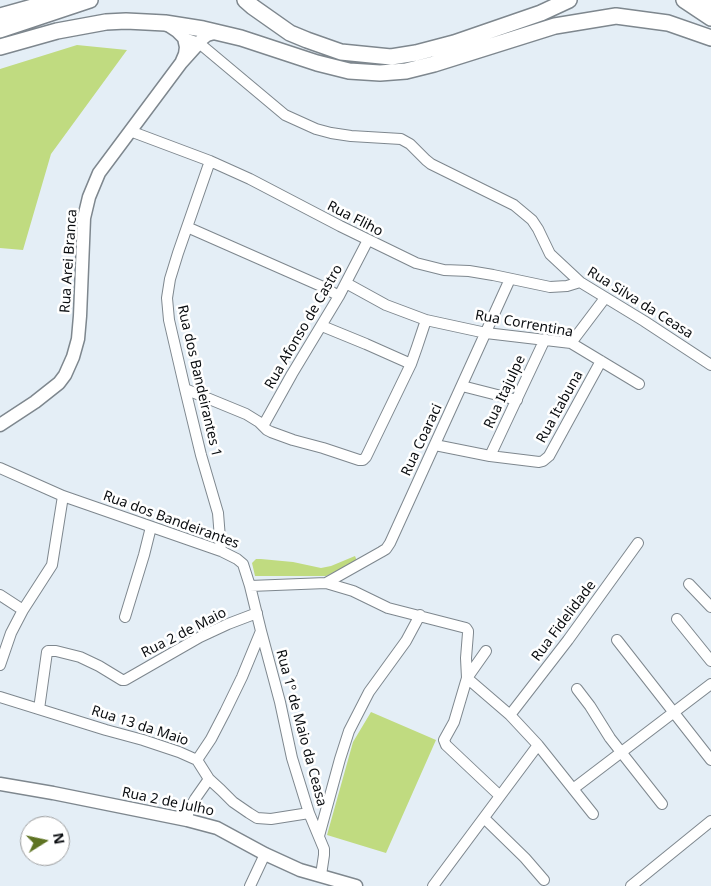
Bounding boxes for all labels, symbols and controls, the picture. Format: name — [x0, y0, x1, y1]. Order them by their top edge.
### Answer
street label: Rua Fliho — [324, 198, 386, 240]
street label: Rua Arei Branca — [57, 208, 81, 314]
street label: Rua Afonso de Castro — [261, 262, 347, 392]
street label: Rua Silva da Ceasa — [584, 264, 696, 342]
street label: Rua dos Bandeirantes 1 — [173, 303, 225, 459]
street label: Rua Correntina — [474, 307, 574, 341]
street label: Rua Itajulpe — [481, 353, 529, 431]
street label: Rua Itabuna — [533, 368, 587, 446]
street label: Rua Coaraci — [398, 401, 446, 479]
street label: Rua dos Bandeirantes — [101, 488, 241, 552]
street label: Rua Fidelidade — [528, 577, 600, 665]
street label: Rua 2 de Maio — [139, 604, 229, 662]
street label: Rua 1º de Maio da Ceasa — [272, 648, 330, 808]
street label: Rua 13 da Maio — [89, 702, 191, 750]
street label: Rua 2 de Julho — [120, 784, 216, 820]
north arrow — [20, 816, 70, 866]
text: N — [49, 831, 70, 846]

